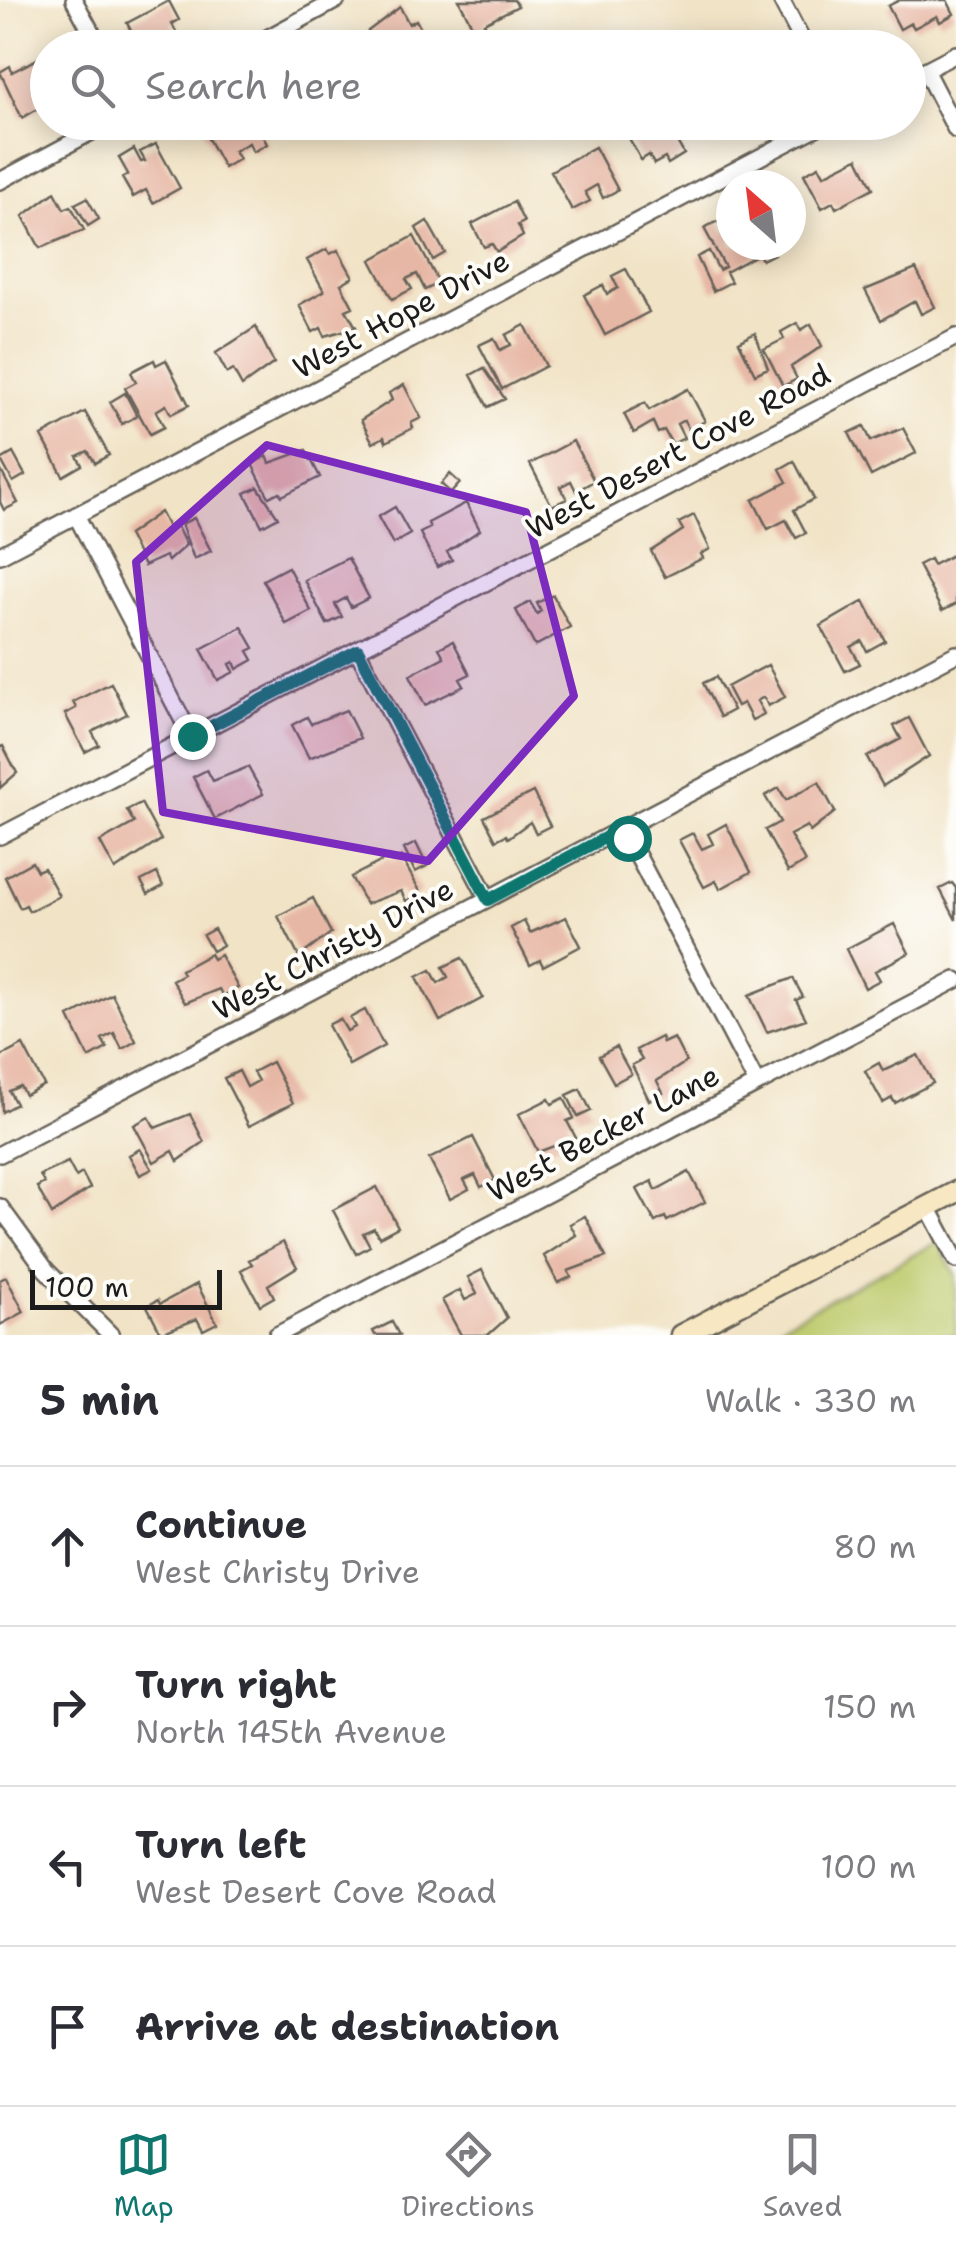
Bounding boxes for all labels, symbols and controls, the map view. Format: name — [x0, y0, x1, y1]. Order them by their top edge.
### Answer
search box — [30, 30, 926, 140]
icon: search — [65, 58, 120, 113]
text: Search here — [145, 60, 362, 111]
north arrow — [716, 170, 806, 260]
street label: West Hope Drive — [286, 240, 516, 388]
street label: West Desert Cove Road — [519, 353, 837, 549]
route end — [170, 714, 216, 760]
route start — [606, 816, 652, 862]
street label: West Christy Drive — [206, 868, 460, 1030]
street label: West Becker Lane — [480, 1054, 726, 1212]
scale bar — [30, 1265, 222, 1310]
text: 100 m — [45, 1268, 129, 1306]
text: 5 min — [40, 1372, 159, 1428]
text: Walk · 330 m — [705, 1379, 916, 1422]
text: Continue — [135, 1499, 307, 1550]
icon: ahead — [40, 1519, 95, 1574]
text: 80 m — [833, 1525, 916, 1568]
text: West Christy Drive — [135, 1550, 420, 1593]
text: Turn right — [135, 1659, 337, 1710]
icon: right — [40, 1679, 95, 1734]
text: 150 m — [823, 1685, 916, 1728]
text: North 145th Avenue — [135, 1710, 447, 1753]
text: Turn left — [135, 1819, 307, 1870]
icon: left — [40, 1839, 95, 1894]
text: 100 m — [820, 1845, 916, 1888]
text: West Desert Cove Road — [135, 1870, 496, 1913]
icon: arrive — [40, 1999, 95, 2054]
text: Arrive at destination — [135, 2001, 559, 2052]
tab: Map — [114, 2127, 174, 2225]
tab: Directions — [401, 2127, 535, 2225]
tab: Saved — [763, 2127, 842, 2225]

